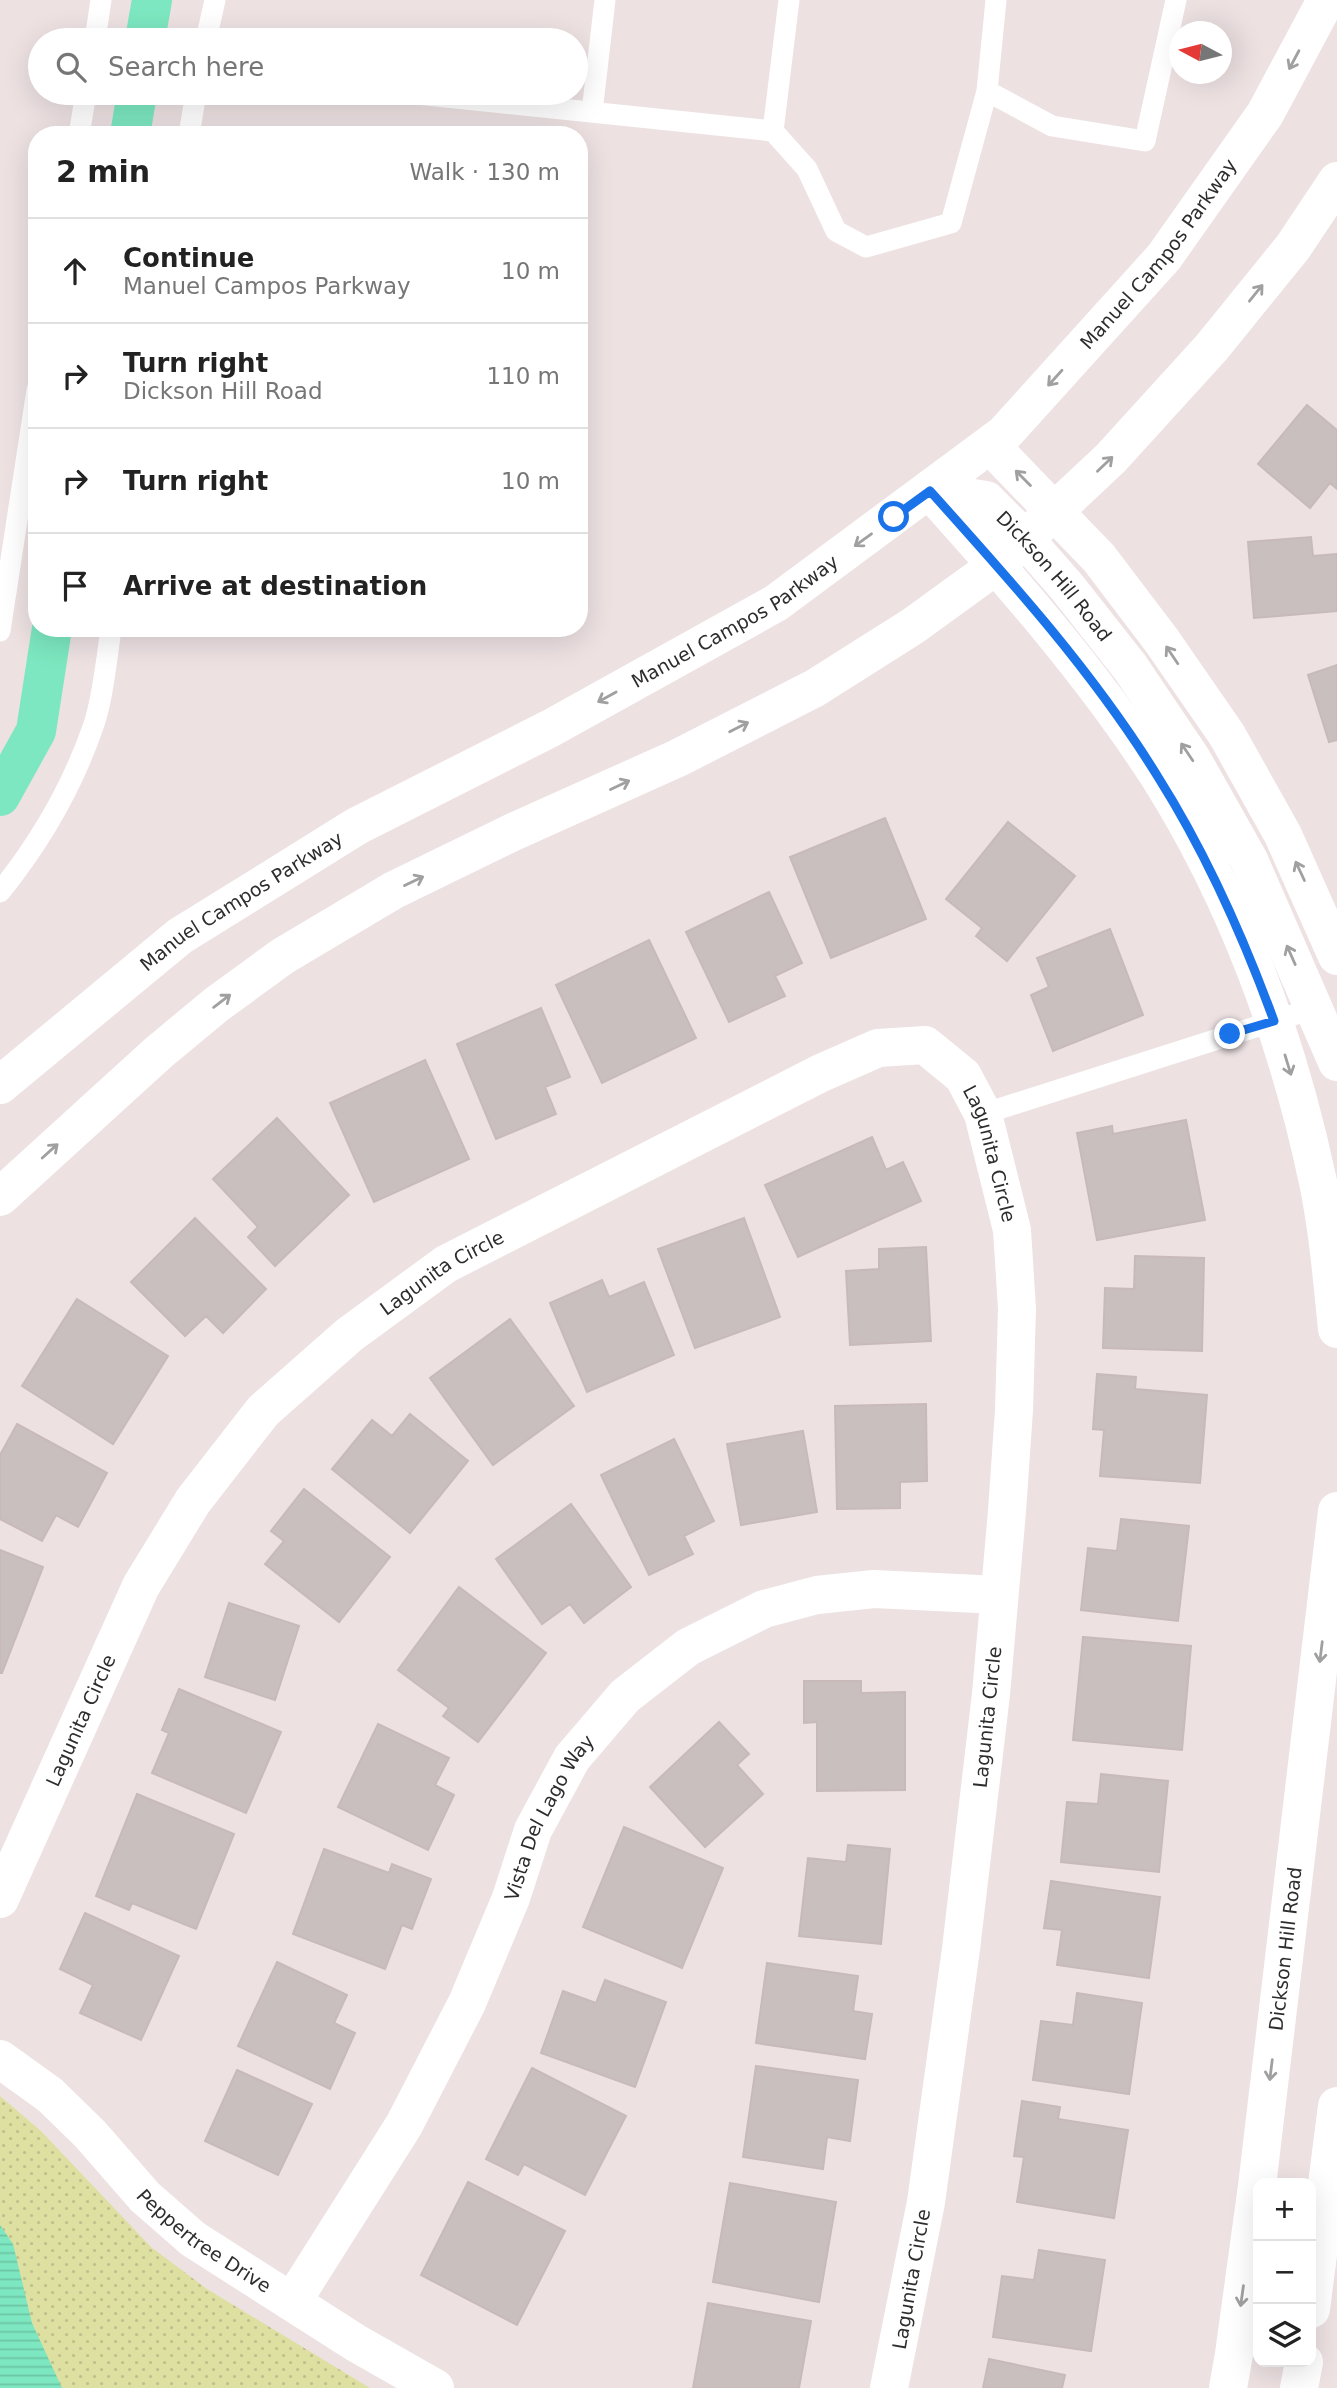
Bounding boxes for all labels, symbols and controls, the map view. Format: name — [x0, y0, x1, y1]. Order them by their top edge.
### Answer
north arrow — [1169, 21, 1232, 84]
search box — [28, 28, 588, 105]
icon: search — [52, 48, 90, 86]
one-way arrow — [1287, 49, 1300, 70]
text: Search here — [108, 52, 264, 82]
text: 2 min — [56, 154, 150, 189]
street label: Manuel Campos Parkway — [1075, 155, 1241, 353]
text: Walk · 130 m — [409, 159, 560, 185]
text: Continue — [123, 243, 254, 273]
icon: ahead — [56, 252, 94, 290]
text: 10 m — [501, 258, 560, 284]
text: Manuel Campos Parkway — [123, 273, 411, 299]
one-way arrow — [1248, 285, 1263, 303]
text: Turn right — [123, 348, 268, 378]
icon: right — [56, 357, 94, 395]
text: 110 m — [486, 363, 560, 389]
one-way arrow — [1047, 369, 1063, 387]
text: Dickson Hill Road — [123, 378, 323, 404]
one-way arrow — [1096, 455, 1113, 472]
icon: right — [56, 462, 94, 500]
text: Turn right — [123, 466, 268, 496]
text: 10 m — [501, 468, 560, 494]
one-way arrow — [1015, 470, 1032, 487]
route start — [878, 501, 909, 532]
street label: Dickson Hill Road — [992, 506, 1116, 645]
one-way arrow — [854, 532, 873, 547]
street label: Manuel Campos Parkway — [628, 550, 842, 692]
icon: arrive — [56, 567, 94, 605]
text: Arrive at destination — [123, 571, 427, 601]
one-way arrow — [1165, 646, 1179, 665]
one-way arrow — [597, 691, 618, 704]
one-way arrow — [728, 719, 749, 733]
one-way arrow — [1180, 743, 1195, 762]
one-way arrow — [609, 777, 630, 791]
street label: Manuel Campos Parkway — [136, 827, 347, 975]
one-way arrow — [1293, 861, 1306, 883]
one-way arrow — [403, 873, 424, 887]
one-way arrow — [1284, 944, 1297, 966]
one-way arrow — [212, 994, 230, 1009]
route end — [1214, 1018, 1245, 1049]
one-way arrow — [1282, 1054, 1295, 1076]
street label: Lagunita Circle — [959, 1081, 1021, 1224]
one-way arrow — [41, 1143, 59, 1159]
street label: Lagunita Circle — [376, 1226, 507, 1320]
one-way arrow — [1315, 1640, 1328, 1662]
street label: Lagunita Circle — [969, 1645, 1005, 1789]
street label: Lagunita Circle — [41, 1651, 120, 1790]
street label: Vista Del Lago Way — [500, 1730, 598, 1903]
street label: Dickson Hill Road — [1264, 1866, 1306, 2032]
one-way arrow — [1265, 2058, 1278, 2081]
map controls — [1253, 2178, 1316, 2367]
button: + — [1253, 2178, 1316, 2241]
street label: Peppertree Drive — [132, 2185, 275, 2297]
street label: Lagunita Circle — [888, 2207, 934, 2351]
button: − — [1253, 2241, 1316, 2304]
one-way arrow — [1236, 2284, 1249, 2306]
button: layers — [1253, 2304, 1316, 2367]

